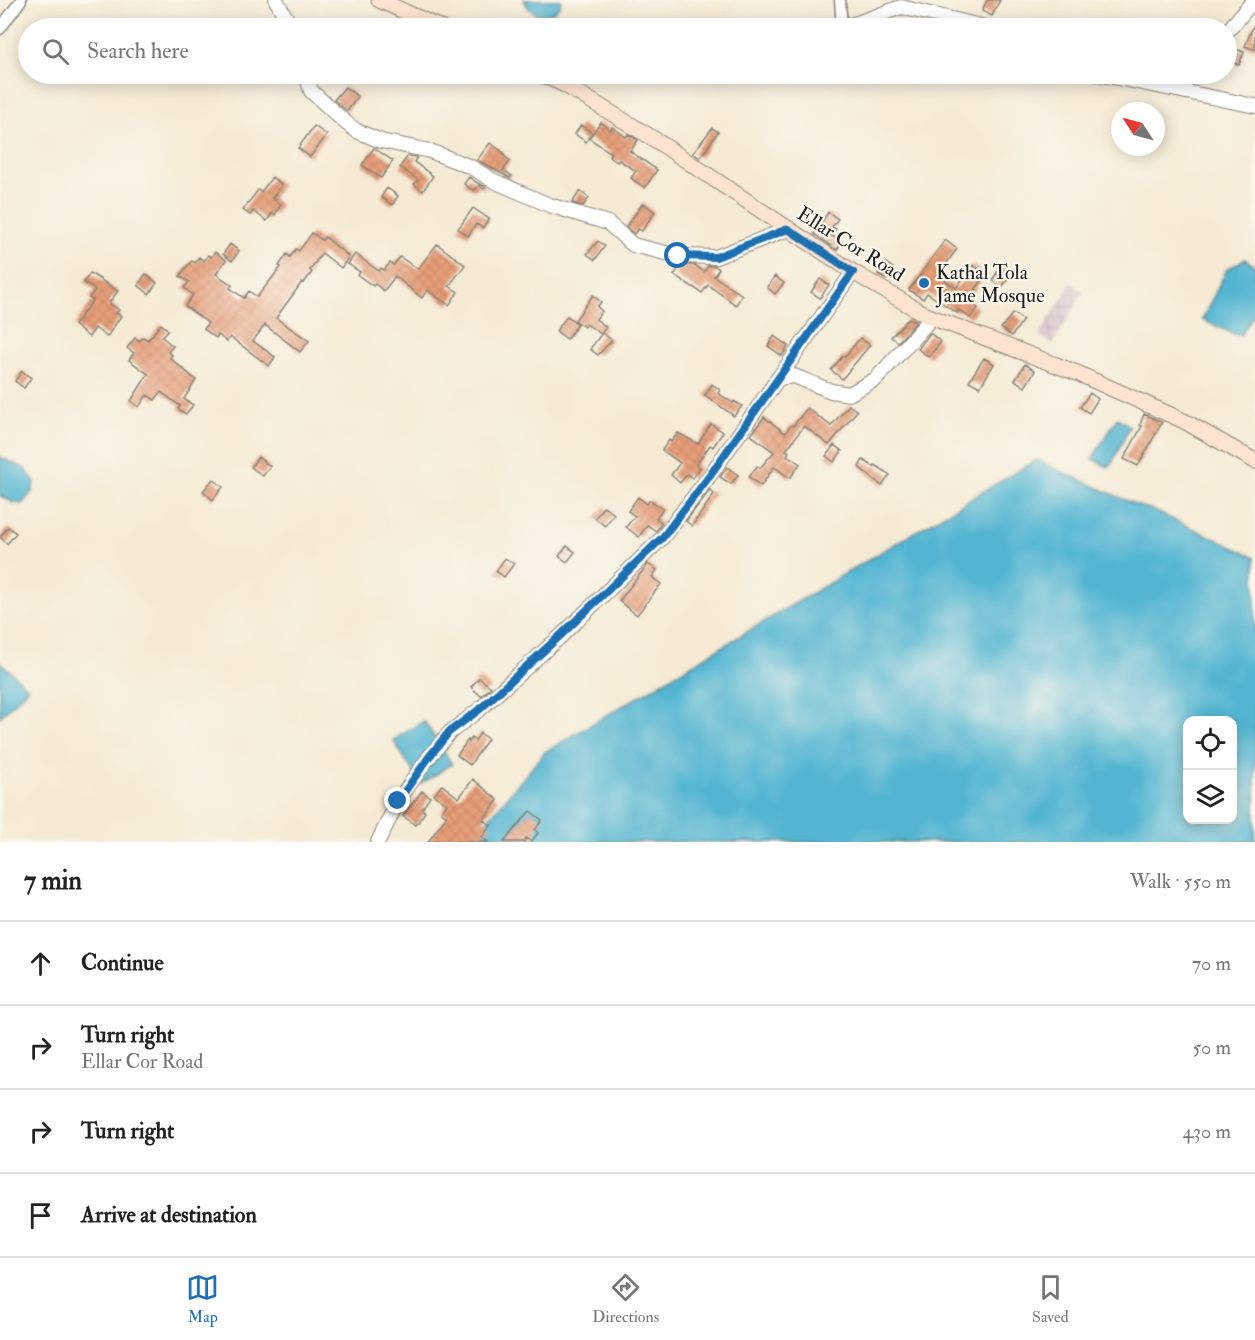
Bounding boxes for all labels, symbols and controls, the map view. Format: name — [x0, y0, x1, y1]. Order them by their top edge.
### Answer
search box — [18, 18, 1237, 84]
icon: search — [39, 35, 72, 68]
text: Search here — [87, 37, 189, 65]
north arrow — [1111, 102, 1165, 156]
street label: Ellar Cor Road — [793, 201, 910, 287]
route start — [664, 242, 690, 268]
place label: Kathal Tola Jame Mosque — [935, 260, 1045, 308]
marker: Kathal Tola Jame Mosque — [917, 276, 931, 290]
map controls — [1183, 716, 1237, 824]
button: locate — [1183, 716, 1237, 770]
button: layers — [1183, 770, 1237, 824]
route end — [384, 787, 410, 813]
text: 7 min — [24, 865, 82, 897]
text: Walk · 550 m — [1130, 869, 1231, 894]
icon: ahead — [24, 947, 57, 980]
text: Continue — [81, 949, 164, 977]
text: 70 m — [1192, 951, 1231, 976]
text: Turn right — [81, 1021, 174, 1049]
icon: right — [24, 1031, 57, 1064]
text: 50 m — [1192, 1035, 1231, 1060]
text: Ellar Cor Road — [81, 1049, 203, 1074]
icon: right — [24, 1115, 57, 1148]
text: Turn right — [81, 1117, 174, 1145]
text: 430 m — [1183, 1119, 1231, 1144]
icon: arrive — [24, 1199, 57, 1232]
text: Arrive at destination — [81, 1201, 257, 1229]
tab: Map — [186, 1271, 219, 1327]
tab: Directions — [592, 1271, 659, 1327]
tab: Saved — [1032, 1271, 1069, 1327]

